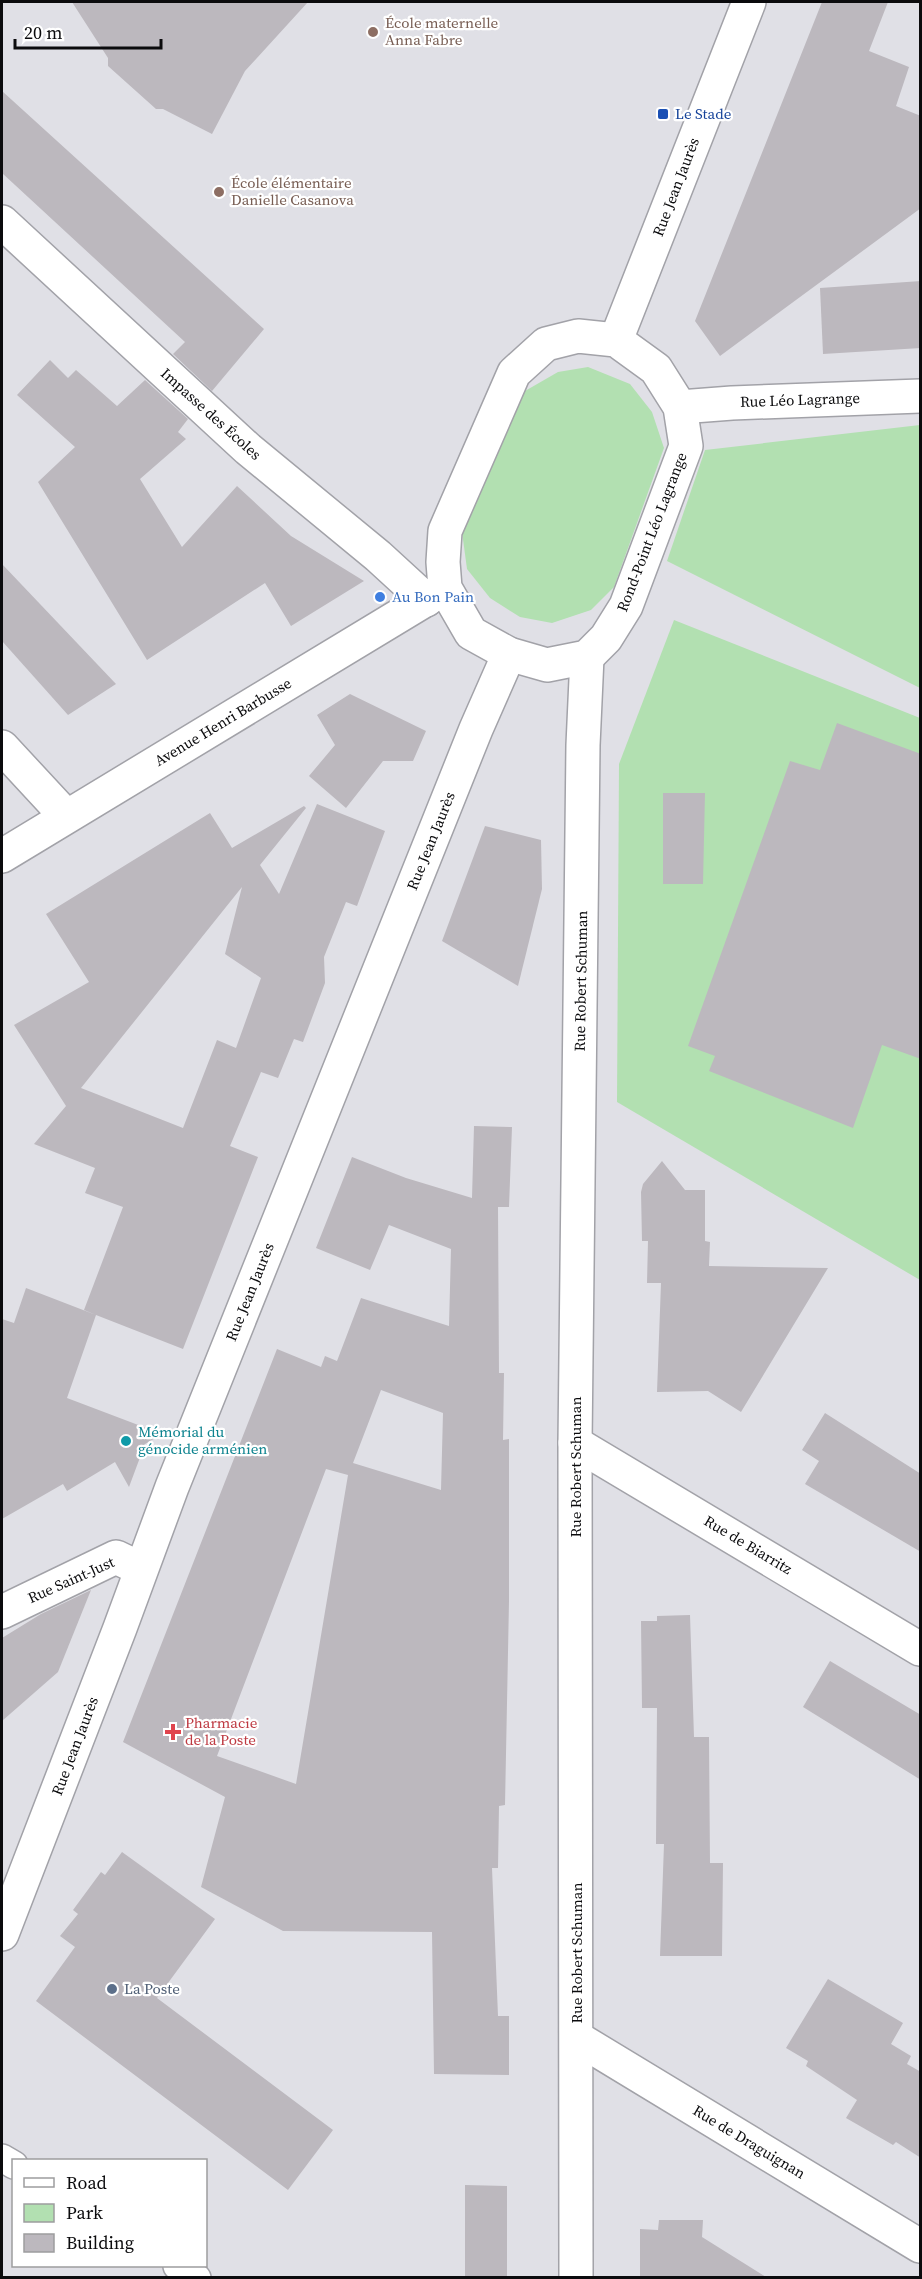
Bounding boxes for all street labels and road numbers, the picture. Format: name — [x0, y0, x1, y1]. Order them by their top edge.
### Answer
street label: Rue Jean Jaurès — [647, 134, 704, 239]
street label: Impasse des Écoles — [157, 363, 266, 464]
street label: Rue Léo Lagrange — [740, 387, 861, 412]
street label: Rond-Point Léo Lagrange — [611, 449, 692, 615]
street label: Avenue Henri Barbusse — [150, 672, 295, 771]
street label: Rue Jean Jaurès — [401, 789, 460, 893]
street label: Rue Robert Schuman — [569, 910, 592, 1052]
street label: Rue Jean Jaurès — [220, 1240, 279, 1344]
street label: Rue Robert Schuman — [565, 1396, 586, 1538]
street label: Rue de Biarritz — [700, 1510, 796, 1579]
street label: Rue Saint-Just — [24, 1551, 118, 1608]
street label: Rue Jean Jaurès — [46, 1693, 103, 1798]
street label: Rue Robert Schuman — [566, 1882, 587, 2024]
street label: Rue de Draguignan — [689, 2100, 809, 2183]

